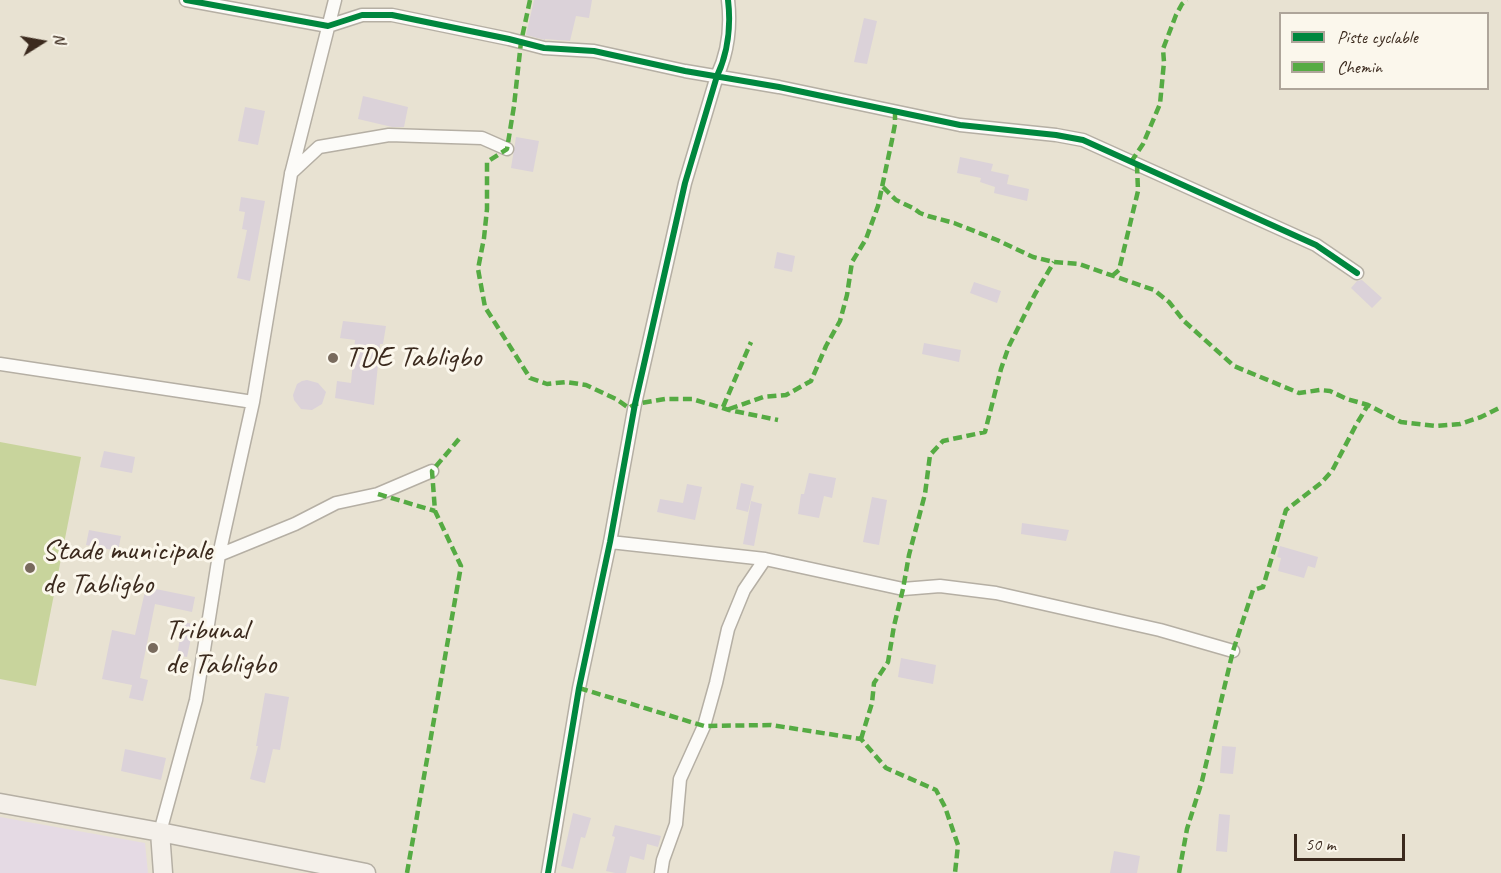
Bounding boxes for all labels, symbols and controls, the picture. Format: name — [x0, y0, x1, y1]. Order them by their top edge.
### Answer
north arrow — [12, 12, 72, 72]
legend — [1279, 12, 1489, 90]
text: Piste cyclable — [1337, 26, 1418, 48]
text: N — [49, 32, 70, 45]
text: Chemin — [1337, 56, 1382, 78]
place label: TDE Tabligbo — [345, 340, 481, 376]
marker: TDE Tabligbo — [326, 351, 340, 365]
place label: Stade municipale de Tabligbo — [42, 533, 212, 604]
marker: Stade municipale de Tabligbo — [23, 561, 37, 575]
place label: Tribunal de Tabligbo — [165, 613, 276, 684]
marker: Tribunal de Tabligbo — [146, 641, 160, 655]
scale bar — [1297, 822, 1408, 860]
text: 50 m — [1305, 833, 1336, 855]

